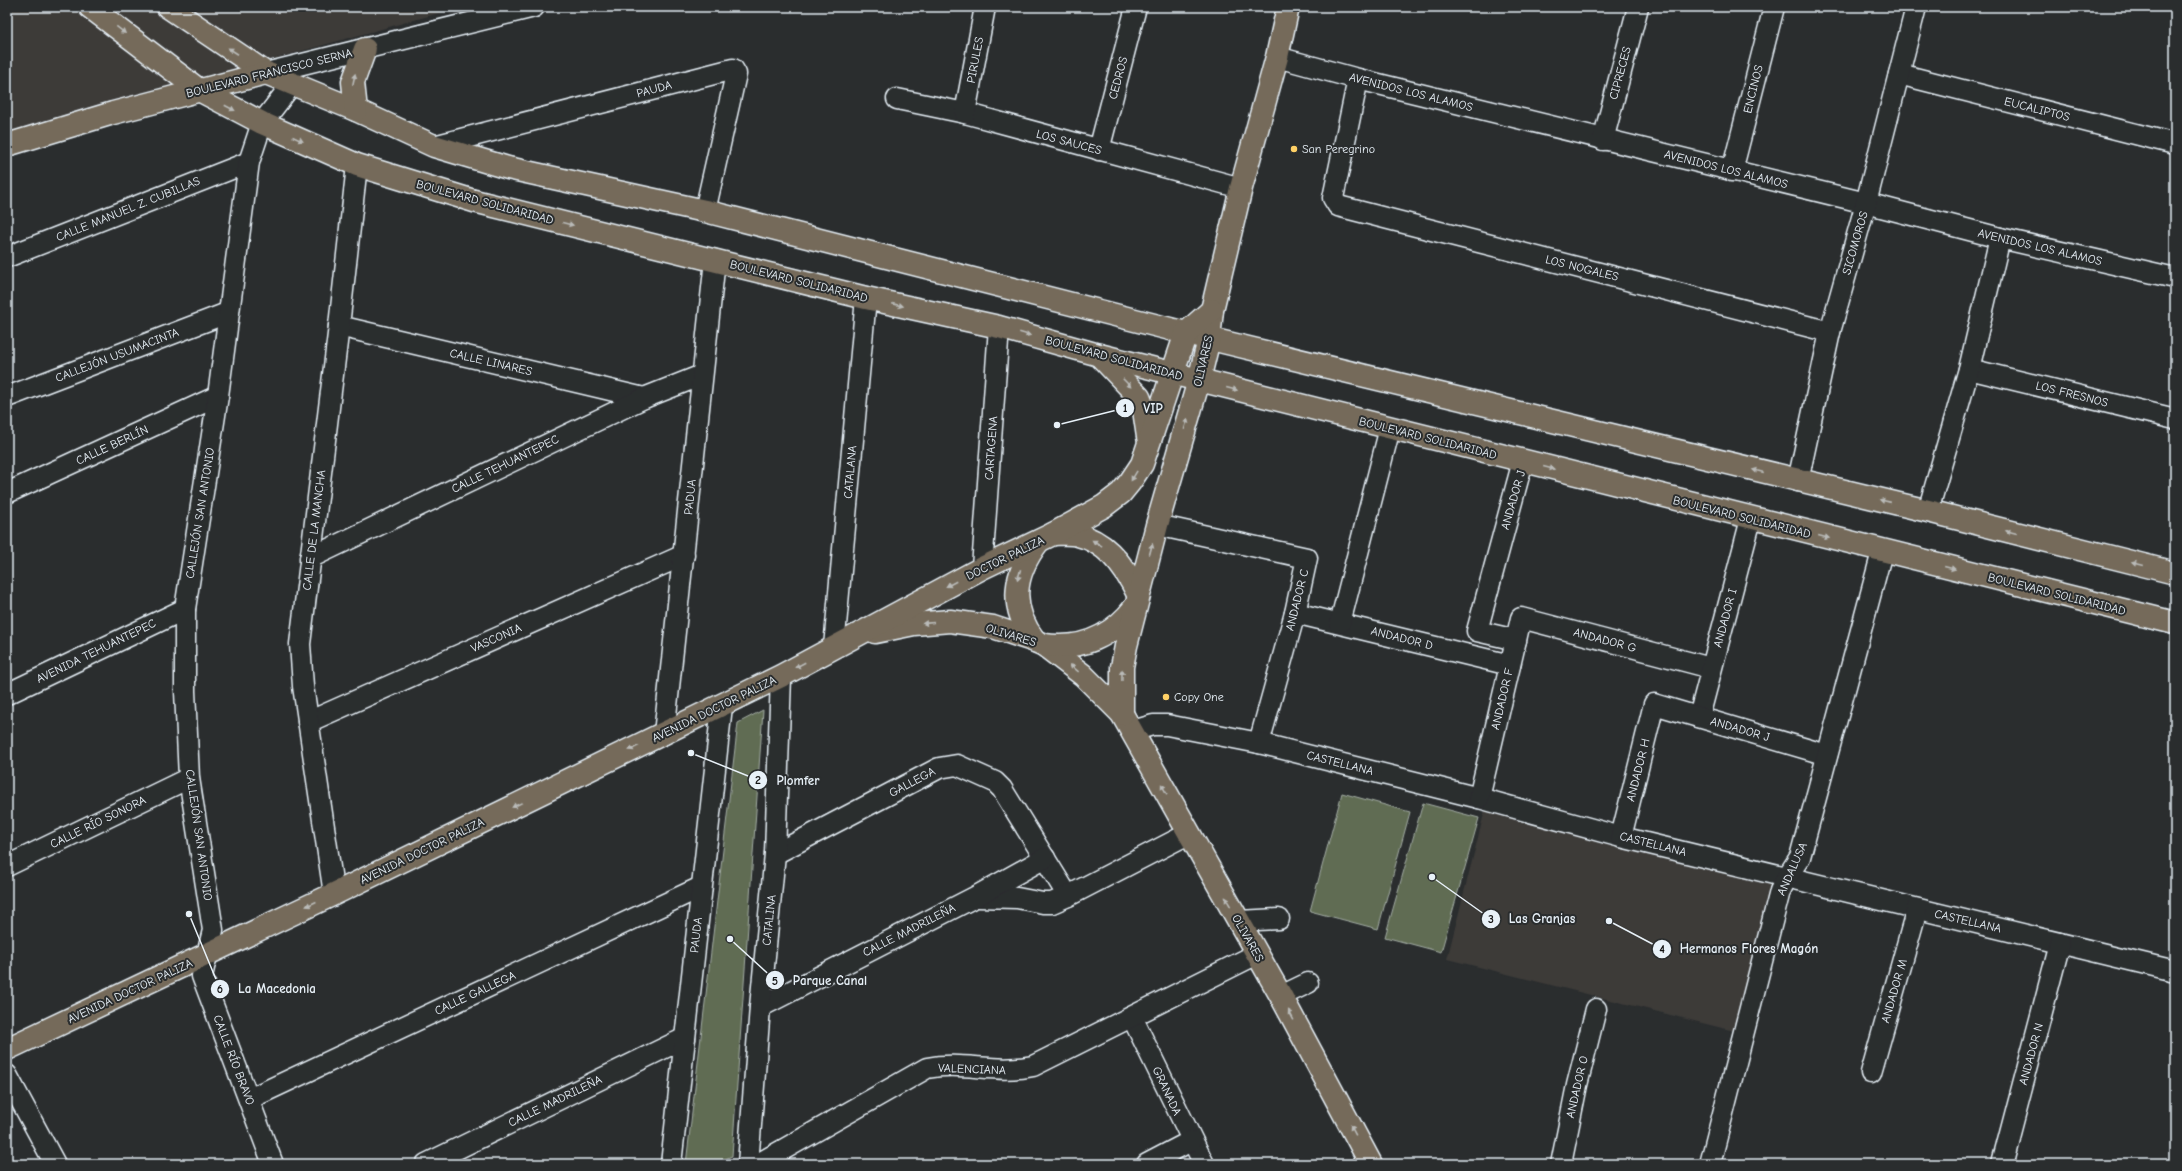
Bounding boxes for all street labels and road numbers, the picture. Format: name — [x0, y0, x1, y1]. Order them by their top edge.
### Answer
street label: PIRULES — [964, 35, 986, 84]
street label: CIPRECES — [1606, 45, 1634, 101]
street label: BOULEVARD FRANCISCO SERNA — [185, 46, 354, 100]
street label: CEDROS — [1106, 55, 1131, 101]
street label: ENCINOS — [1740, 63, 1766, 115]
street label: AVENIDOS LOS ALAMOS — [1348, 70, 1475, 114]
street label: PAUDA — [635, 78, 673, 100]
street label: EUCALIPTOS — [2003, 94, 2072, 124]
street label: LOS SAUCES — [1035, 127, 1104, 158]
street label: AVENIDOS LOS ALAMOS — [1663, 147, 1790, 191]
street label: CALLE MANUEL Z. CUBILLAS — [54, 173, 202, 244]
street label: BOULEVARD SOLIDARIDAD — [415, 177, 555, 227]
street label: SICOMOROS — [1839, 209, 1871, 276]
street label: AVENIDOS LOS ALAMOS — [1977, 226, 2104, 268]
street label: LOS NOGALES — [1544, 252, 1620, 284]
street label: BOULEVARD SOLIDARIDAD — [729, 257, 869, 305]
street label: CALLEJÓN USUMACINTA — [53, 325, 181, 385]
street label: BOULEVARD SOLIDARIDAD — [1044, 333, 1184, 383]
street label: OLIVARES — [1190, 334, 1216, 388]
street label: CALLE LINARES — [448, 346, 534, 378]
street label: LOS FRESNOS — [2034, 378, 2110, 410]
street label: BOULEVARD SOLIDARIDAD — [1358, 414, 1498, 462]
street label: CARTAGENA — [982, 415, 1000, 481]
street label: CALLE BERLÍN — [74, 422, 150, 468]
street label: CALLE TEHUANTEPEC — [449, 432, 561, 496]
street label: CATALANA — [841, 445, 859, 499]
street label: CALLEJÓN SAN ANTONIO — [183, 446, 217, 579]
street label: ANDADOR J — [1498, 468, 1528, 531]
street label: CALLE DE LA MANCHA — [300, 469, 328, 591]
street label: PADUA — [681, 478, 699, 516]
street label: BOULEVARD SOLIDARIDAD — [1672, 493, 1812, 541]
street label: DOCTOR PALIZA — [964, 533, 1046, 583]
street label: ANDADOR C — [1283, 568, 1311, 632]
street label: BOULEVARD SOLIDARIDAD — [1987, 570, 2127, 618]
street label: ANDADOR I — [1710, 587, 1740, 649]
street label: AVENIDA TEHUANTEPEC — [34, 616, 158, 686]
street label: VASCONIA — [469, 621, 524, 655]
street label: OLIVARES — [984, 621, 1038, 649]
street label: ANDADOR D — [1370, 624, 1434, 652]
street label: ANDADOR G — [1572, 625, 1638, 655]
street label: ANDADOR F — [1488, 667, 1516, 731]
street label: AVENIDA DOCTOR PALIZA — [650, 673, 778, 745]
street label: ANDADOR J — [1709, 714, 1772, 744]
street label: ANDADOR H — [1623, 737, 1653, 803]
street label: CASTELLANA — [1305, 748, 1375, 778]
street label: GALLEGA — [887, 764, 937, 800]
street label: CALLEJÓN SAN ANTONIO — [183, 769, 215, 902]
street label: CALLE RÍO SONORA — [48, 793, 148, 851]
street label: AVENIDA DOCTOR PALIZA — [358, 815, 486, 887]
street label: CASTELLANA — [1618, 829, 1688, 859]
street label: ANDALUSA — [1774, 840, 1810, 898]
street label: CATALINA — [759, 894, 779, 946]
street label: CALLE MADRILEÑA — [860, 901, 958, 959]
street label: CASTELLANA — [1933, 906, 2003, 936]
street label: OLIVARES — [1229, 912, 1267, 965]
street label: PAUDA — [687, 916, 705, 954]
street label: AVENIDA DOCTOR PALIZA — [65, 956, 195, 1026]
street label: ANDADOR M — [1878, 957, 1910, 1025]
street label: CALLE GALLEGA — [432, 968, 518, 1018]
street label: CALLE RÍO BRAVO — [210, 1013, 258, 1107]
street label: ANDADOR N — [2016, 1021, 2046, 1087]
street label: ANDADOR O — [1563, 1054, 1591, 1120]
street label: VALENCIANA — [938, 1061, 1006, 1077]
street label: GRANADA — [1150, 1064, 1184, 1118]
street label: CALLE MADRILEÑA — [506, 1072, 604, 1130]

